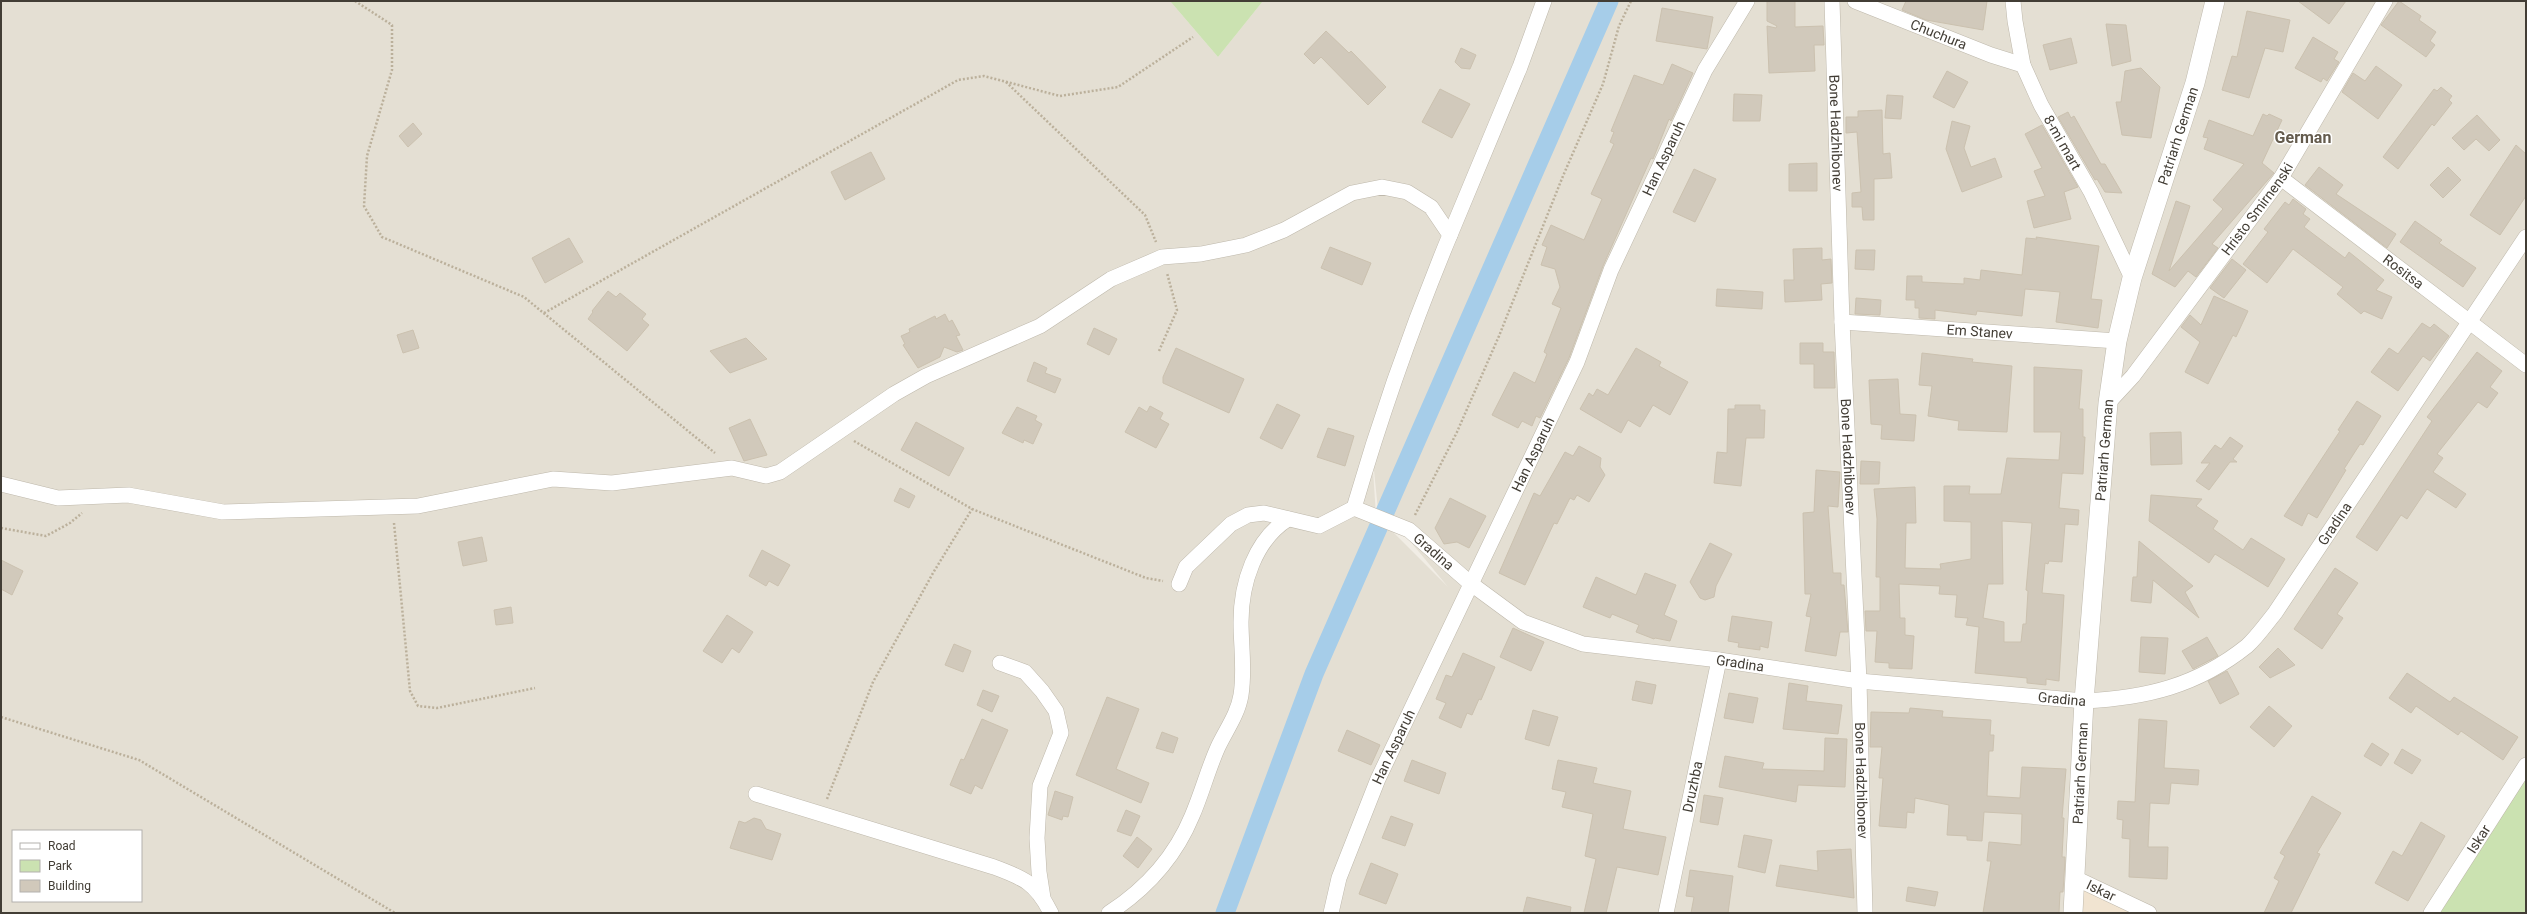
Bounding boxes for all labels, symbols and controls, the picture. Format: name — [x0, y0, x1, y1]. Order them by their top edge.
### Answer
street label: Chuchura — [1908, 16, 1969, 53]
street label: Bone Hadzhibonev — [1826, 74, 1846, 192]
street label: Patriarh German — [2155, 85, 2201, 187]
street label: 8-mi mart — [2041, 112, 2085, 173]
street label: Han Asparuh — [1639, 118, 1688, 198]
district label: German — [2275, 128, 2331, 147]
street label: Hristo Smirnenski — [2218, 160, 2296, 258]
street label: Rositsa — [2380, 251, 2427, 292]
street label: Em Stanev — [1946, 321, 2013, 342]
street label: Bone Hadzhibonev — [1838, 398, 1859, 516]
street label: Patriarh German — [2092, 399, 2116, 502]
street label: Han Asparuh — [1508, 414, 1558, 494]
street label: Gradina — [2315, 499, 2355, 548]
street label: Gradina — [1410, 530, 1457, 573]
street label: Gradina — [1715, 652, 1765, 675]
street label: Gradina — [2037, 689, 2087, 709]
street label: Han Asparuh — [1369, 707, 1418, 787]
street label: Bone Hadzhibonev — [1852, 722, 1871, 839]
street label: Patriarh German — [2070, 722, 2091, 825]
street label: Druzhba — [1679, 760, 1706, 814]
street label: Iskar — [2464, 822, 2494, 856]
legend — [12, 830, 142, 902]
text: Road — [48, 839, 76, 853]
text: Park — [48, 859, 73, 873]
street label: Iskar — [2084, 877, 2119, 904]
text: Building — [48, 879, 91, 893]

